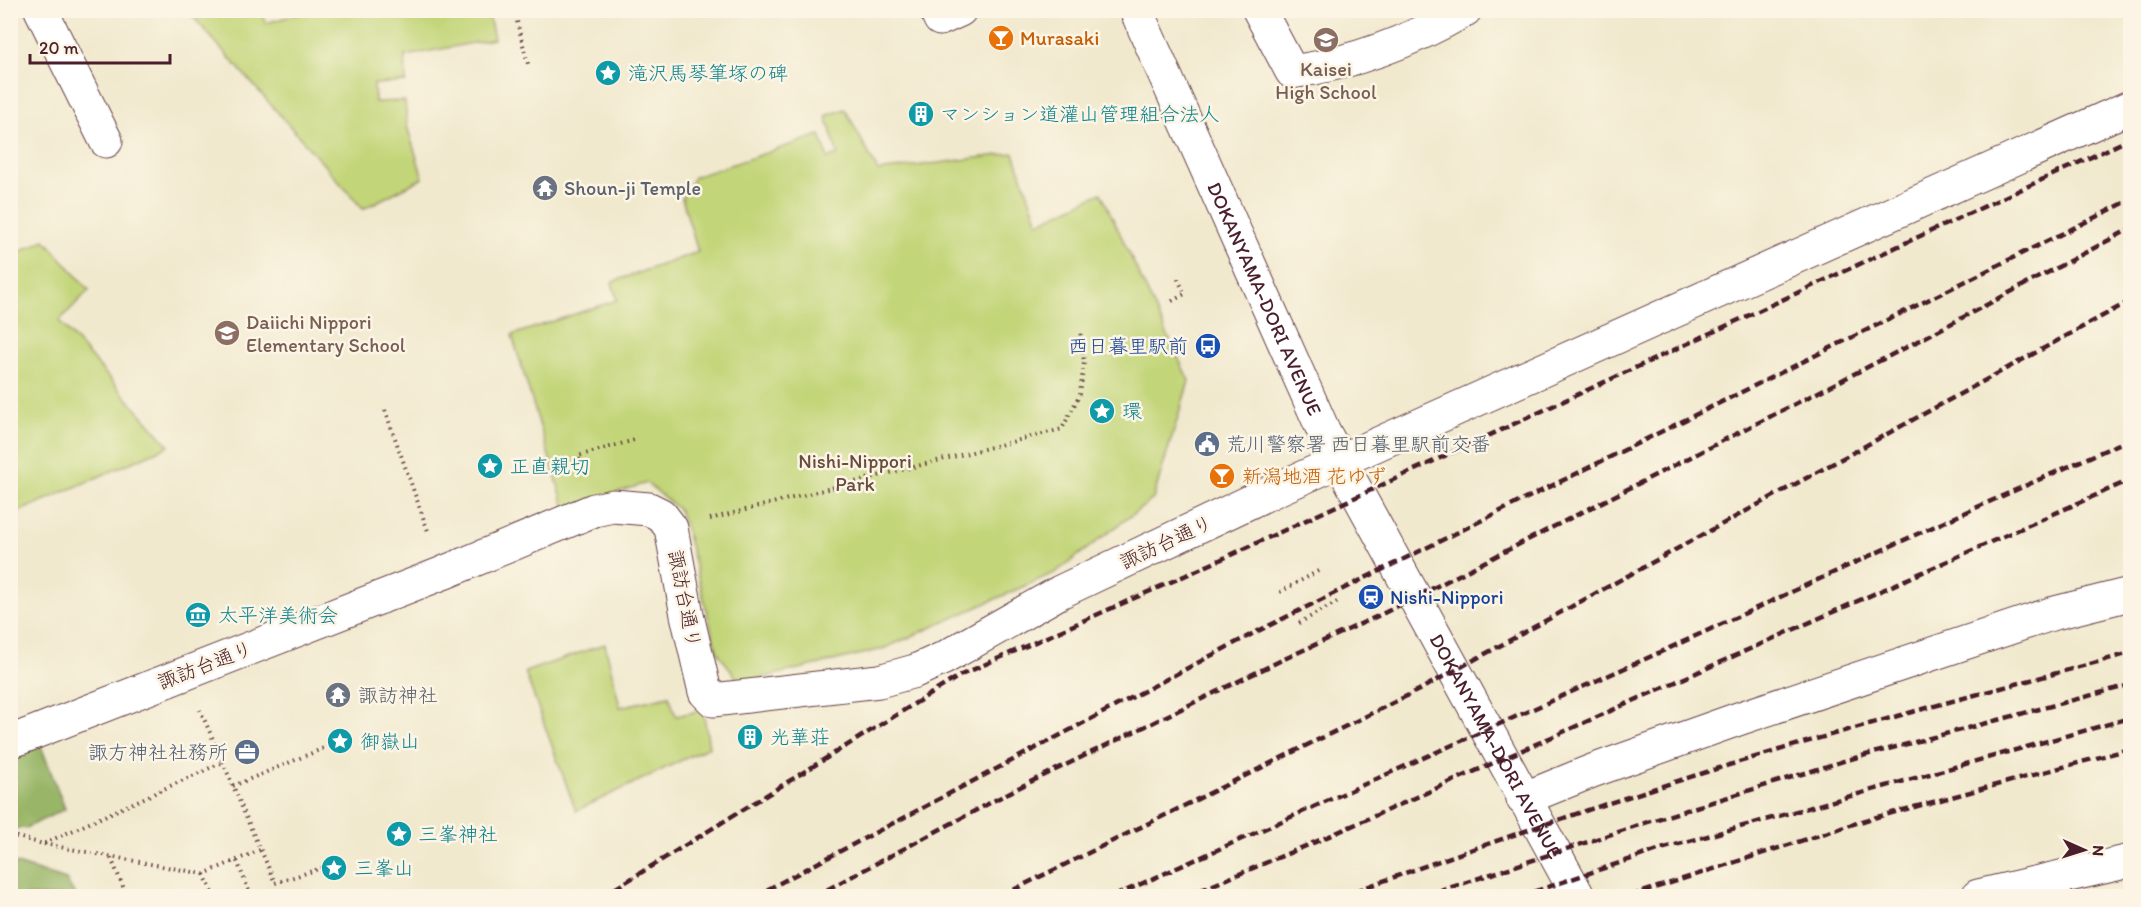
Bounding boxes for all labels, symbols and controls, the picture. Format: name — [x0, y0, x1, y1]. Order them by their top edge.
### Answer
bar icon: Murasaki — [986, 23, 1016, 53]
school or university icon: Kaisei High School — [1311, 25, 1341, 55]
place label: Murasaki — [1020, 26, 1099, 50]
scale bar — [30, 27, 170, 65]
text: 20 m — [39, 37, 79, 59]
place label: Kaisei High School — [1275, 57, 1377, 104]
place icon: 滝沢馬琴筆塚の碑 — [593, 58, 623, 88]
place label: 滝沢馬琴筆塚の碑 — [628, 61, 788, 85]
building icon: マンション道灌山管理組合法人 — [906, 99, 936, 129]
place label: マンション道灌山管理組合法人 — [940, 102, 1219, 126]
temple icon: Shoun-ji Temple — [530, 173, 560, 203]
place label: Shoun-ji Temple — [564, 176, 701, 200]
street label: DOKANYAMA-DORI AVENUE — [1202, 178, 1327, 419]
place label: Daiichi Nippori Elementary School — [246, 310, 406, 357]
school or university icon: Daiichi Nippori Elementary School — [212, 318, 242, 348]
bus stop icon: 西日暮里駅前 — [1193, 331, 1223, 361]
place label: 西日暮里駅前 — [1068, 334, 1188, 358]
place icon: 環 — [1087, 396, 1117, 426]
place label: 環 — [1122, 399, 1142, 423]
public building icon: 荒川警察署 西日暮里駅前交番 — [1192, 429, 1222, 459]
place label: 荒川警察署 西日暮里駅前交番 — [1226, 432, 1491, 456]
park label: Nishi-Nippori Park — [798, 449, 912, 496]
place icon: 正直親切 — [475, 451, 505, 481]
place label: 正直親切 — [510, 454, 590, 478]
bar icon: 新潟地酒 花ゆず — [1207, 461, 1237, 491]
place label: 新潟地酒 花ゆず — [1242, 464, 1387, 488]
street label: 諏訪台通り — [1116, 510, 1216, 574]
street label: 諏訪台通り — [664, 548, 706, 650]
station icon: Nishi-Nippori — [1356, 582, 1386, 612]
place label: Nishi-Nippori — [1390, 585, 1504, 609]
museum icon: 太平洋美術会 — [183, 600, 213, 630]
place label: 太平洋美術会 — [218, 603, 338, 627]
street label: DOKANYAMA-DORI AVENUE — [1425, 629, 1567, 863]
street label: 諏訪台通り — [154, 636, 256, 694]
temple icon: 諏訪神社 — [323, 680, 353, 710]
place label: 諏訪神社 — [358, 683, 438, 707]
building icon: 光華荘 — [735, 722, 765, 752]
place label: 光華荘 — [770, 725, 830, 749]
place icon: 御嶽山 — [325, 726, 355, 756]
place label: 御嶽山 — [360, 729, 420, 753]
office icon: 諏方神社社務所 — [232, 737, 262, 767]
place label: 諏方神社社務所 — [88, 740, 228, 764]
place icon: 三峯神社 — [384, 819, 414, 849]
north arrow — [2054, 820, 2114, 880]
place label: 三峯神社 — [418, 822, 498, 846]
text: N — [2089, 845, 2108, 857]
place icon: 三峯山 — [319, 853, 349, 883]
place label: 三峯山 — [354, 856, 414, 880]

